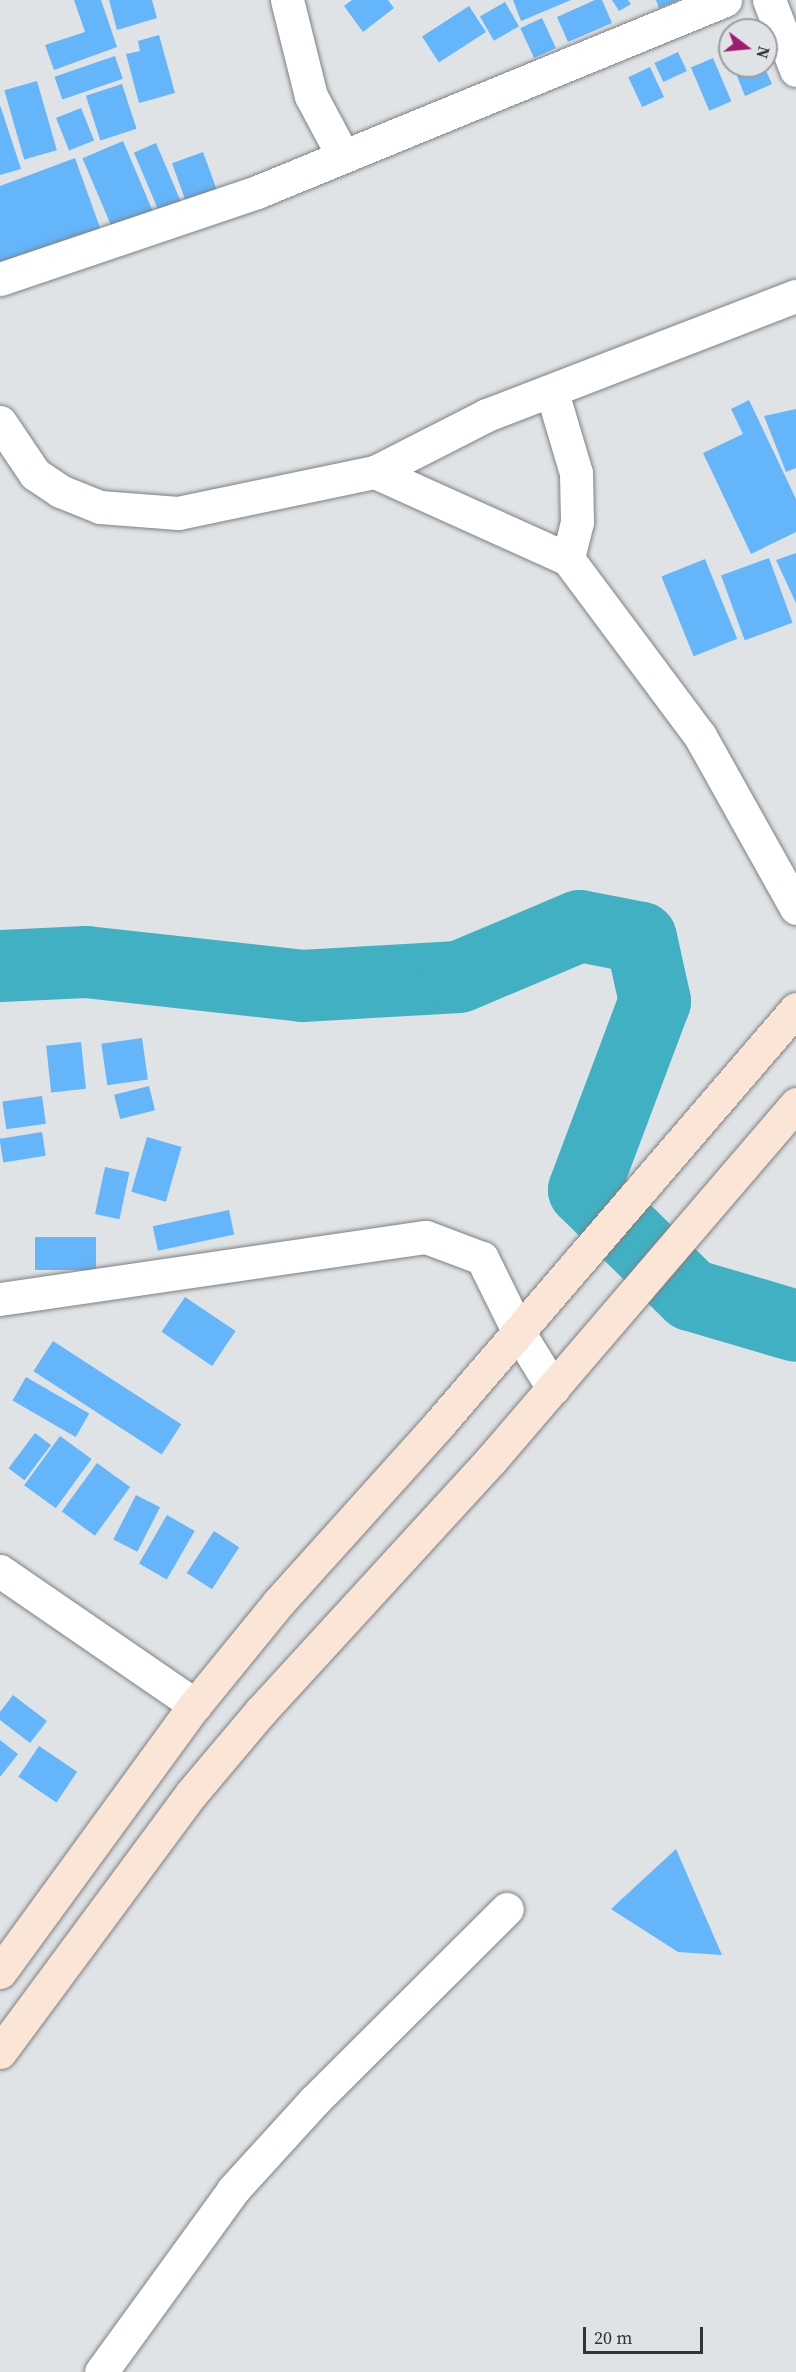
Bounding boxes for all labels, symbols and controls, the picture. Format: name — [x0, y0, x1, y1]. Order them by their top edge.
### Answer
north arrow — [718, 18, 778, 78]
text: N — [751, 44, 776, 61]
scale bar — [586, 2315, 706, 2353]
text: 20 m — [594, 2325, 632, 2350]

